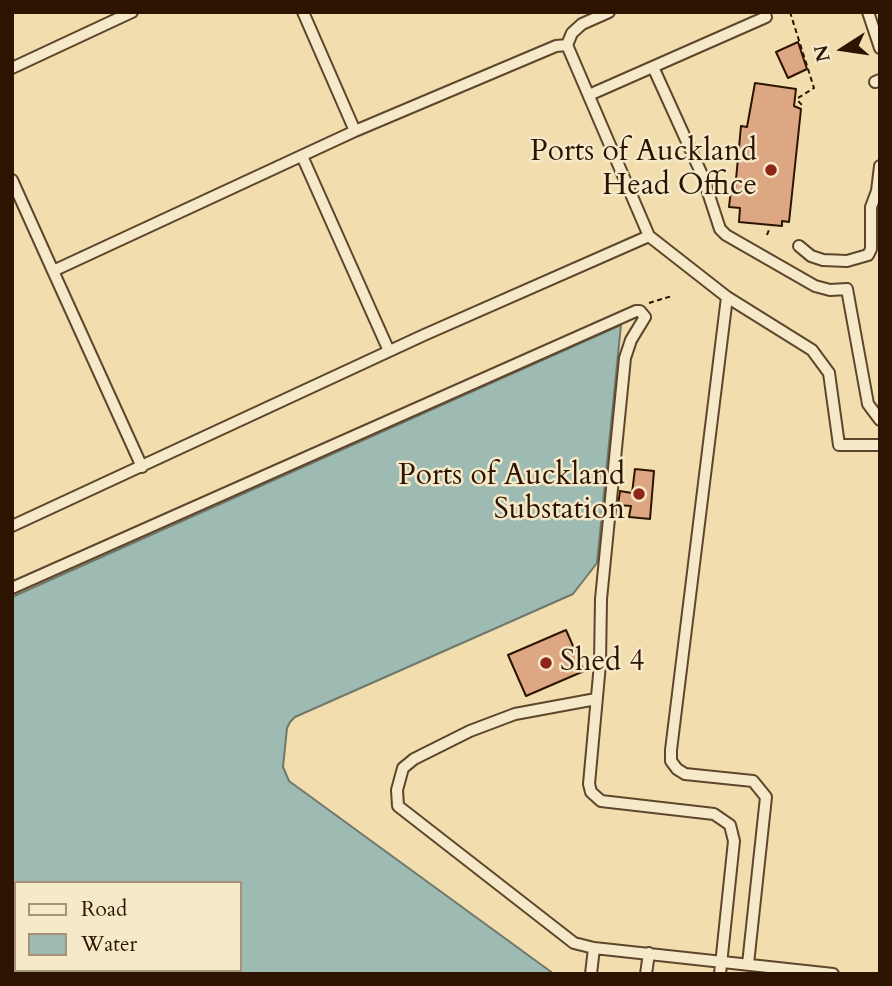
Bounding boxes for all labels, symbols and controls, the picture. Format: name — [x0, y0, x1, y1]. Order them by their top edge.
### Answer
north arrow — [808, 14, 878, 84]
text: N — [808, 43, 837, 64]
place label: Ports of Auckland Head Office — [530, 135, 757, 206]
marker: Ports of Auckland Head Office — [763, 162, 779, 178]
place label: Ports of Auckland Substation — [398, 459, 625, 530]
marker: Ports of Auckland Substation — [631, 486, 647, 502]
place label: Shed 4 — [560, 645, 645, 681]
marker: Shed 4 — [538, 655, 554, 671]
legend — [14, 881, 242, 972]
text: Road — [81, 895, 127, 924]
text: Water — [81, 930, 137, 959]

